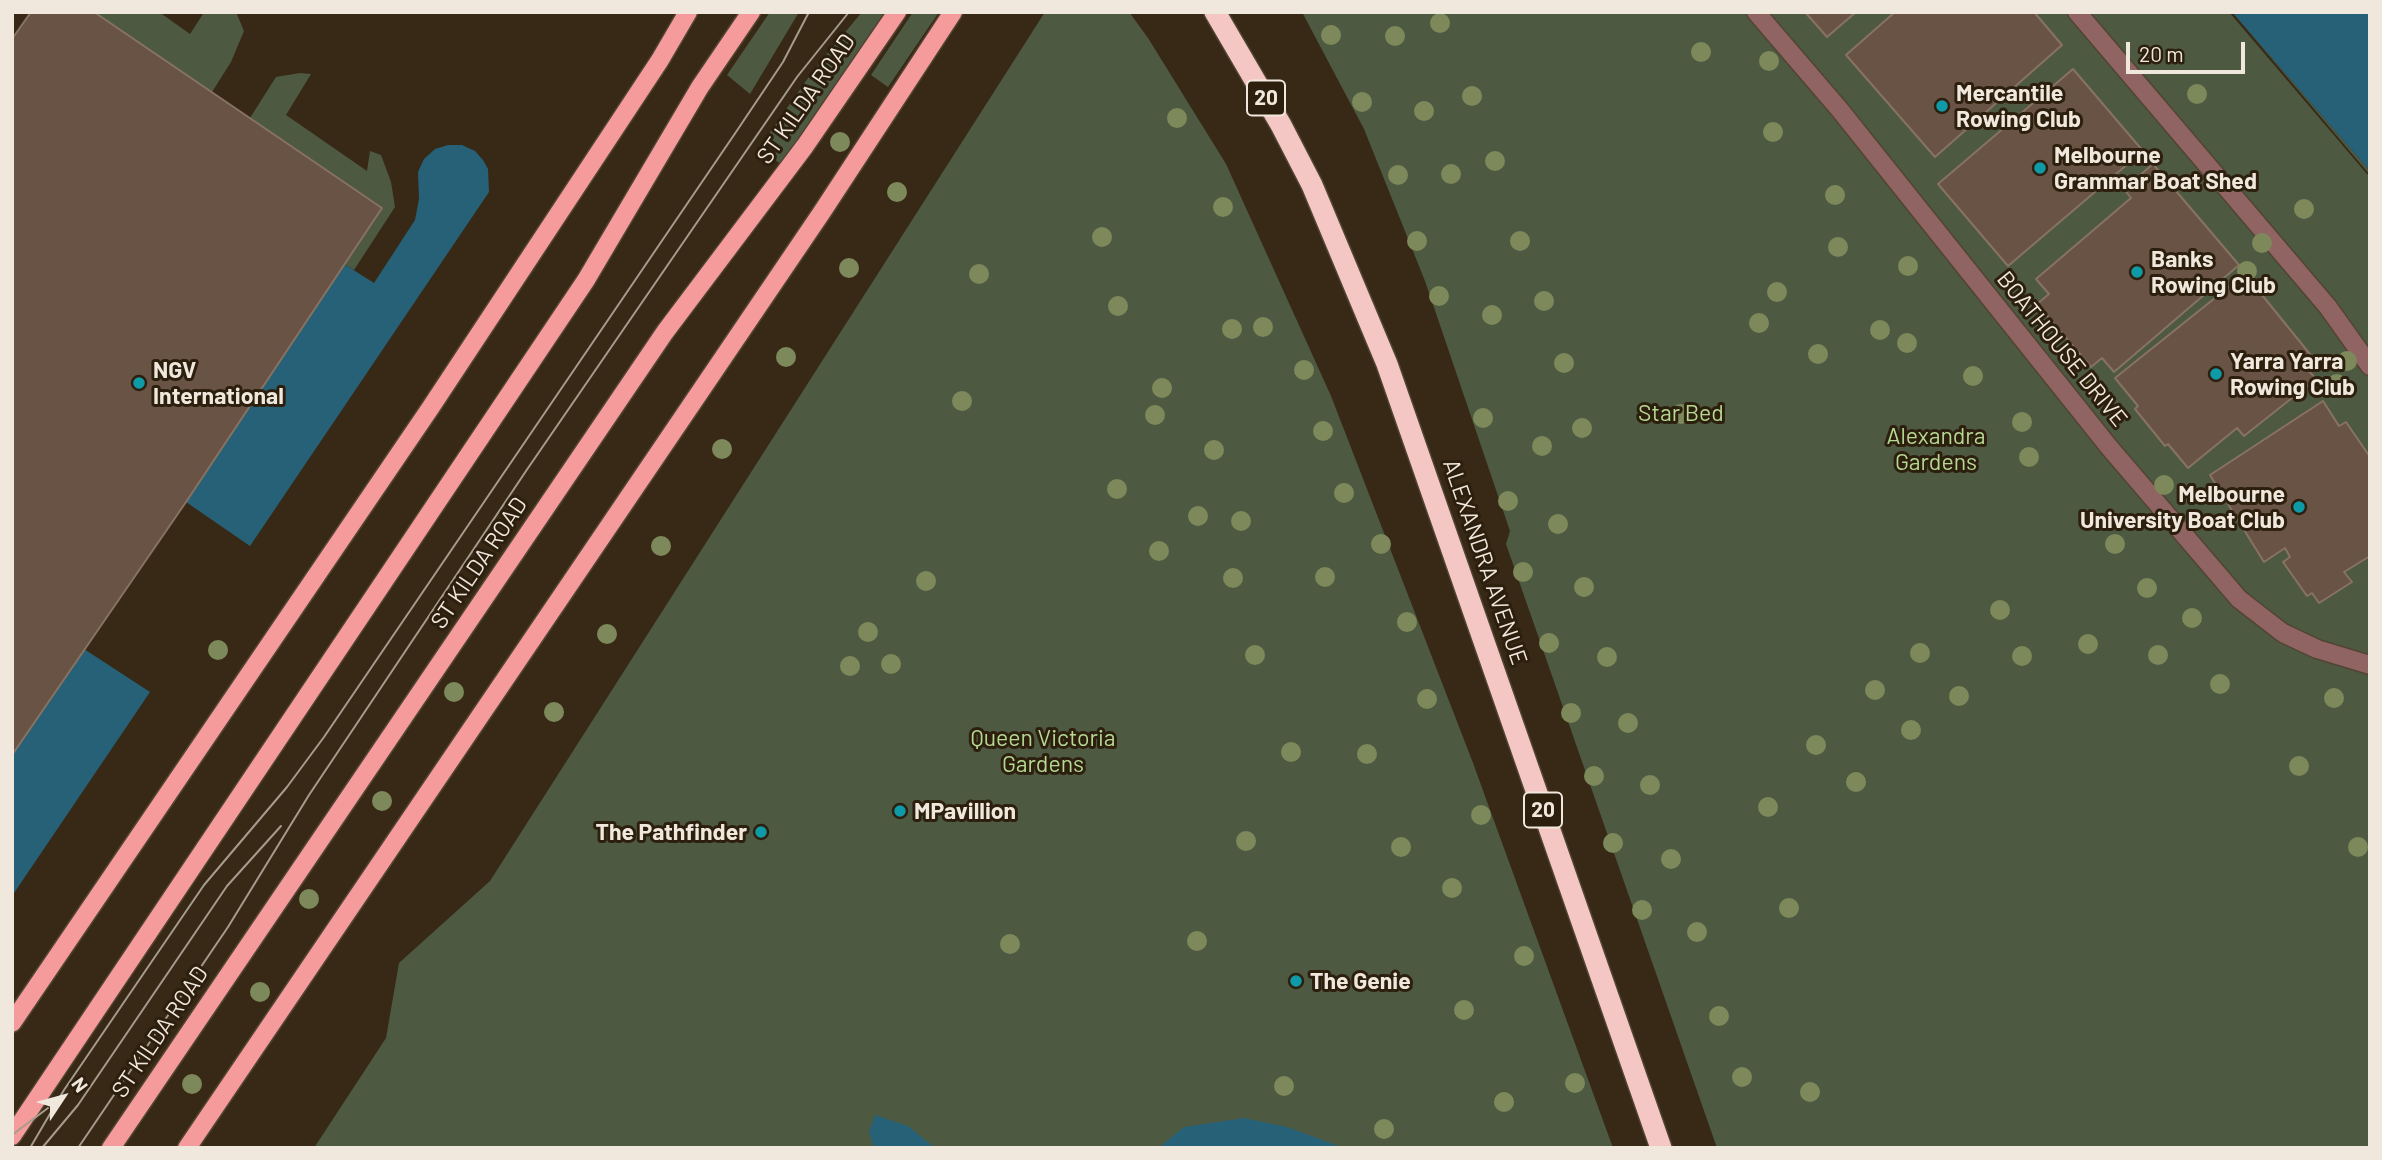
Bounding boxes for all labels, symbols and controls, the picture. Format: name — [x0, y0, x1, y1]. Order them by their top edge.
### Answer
scale bar — [2130, 28, 2249, 72]
street label: ST KILDA ROAD — [751, 29, 861, 169]
text: 20 m — [2139, 41, 2184, 66]
place label: Mercantile Rowing Club — [1956, 79, 2081, 133]
road number: 20 — [1247, 80, 1285, 116]
marker: Mercantile Rowing Club — [1934, 98, 1950, 114]
place label: Melbourne Grammar Boat Shed — [2054, 141, 2257, 195]
marker: Melbourne Grammar Boat Shed — [2032, 160, 2048, 176]
place label: Banks Rowing Club — [2151, 245, 2276, 299]
marker: Banks Rowing Club — [2129, 264, 2145, 280]
street label: BOATHOUSE DRIVE — [1991, 266, 2133, 432]
place label: Yarra Yarra Rowing Club — [2230, 347, 2355, 401]
place label: NGV International — [153, 356, 284, 410]
marker: Yarra Yarra Rowing Club — [2208, 366, 2224, 382]
marker: NGV International — [131, 375, 147, 391]
park label: Star Bed — [1638, 399, 1724, 427]
park label: Alexandra Gardens — [1887, 422, 1985, 476]
street label: ALEXANDRA AVENUE — [1437, 456, 1533, 668]
place label: Melbourne University Boat Club — [2080, 480, 2285, 534]
street label: ST KILDA ROAD — [425, 492, 533, 634]
marker: Melbourne University Boat Club — [2291, 499, 2307, 515]
park label: Queen Victoria Gardens — [970, 724, 1116, 778]
road number: 20 — [1524, 792, 1562, 828]
place label: MPavillion — [914, 797, 1016, 825]
marker: MPavillion — [892, 803, 908, 819]
place label: The Pathfinder — [595, 818, 747, 846]
marker: The Pathfinder — [753, 824, 769, 840]
street label: ST KILDA ROAD — [106, 961, 214, 1103]
place label: The Genie — [1310, 967, 1411, 995]
marker: The Genie — [1288, 973, 1304, 989]
north arrow — [28, 1062, 98, 1132]
text: N — [67, 1072, 93, 1096]

